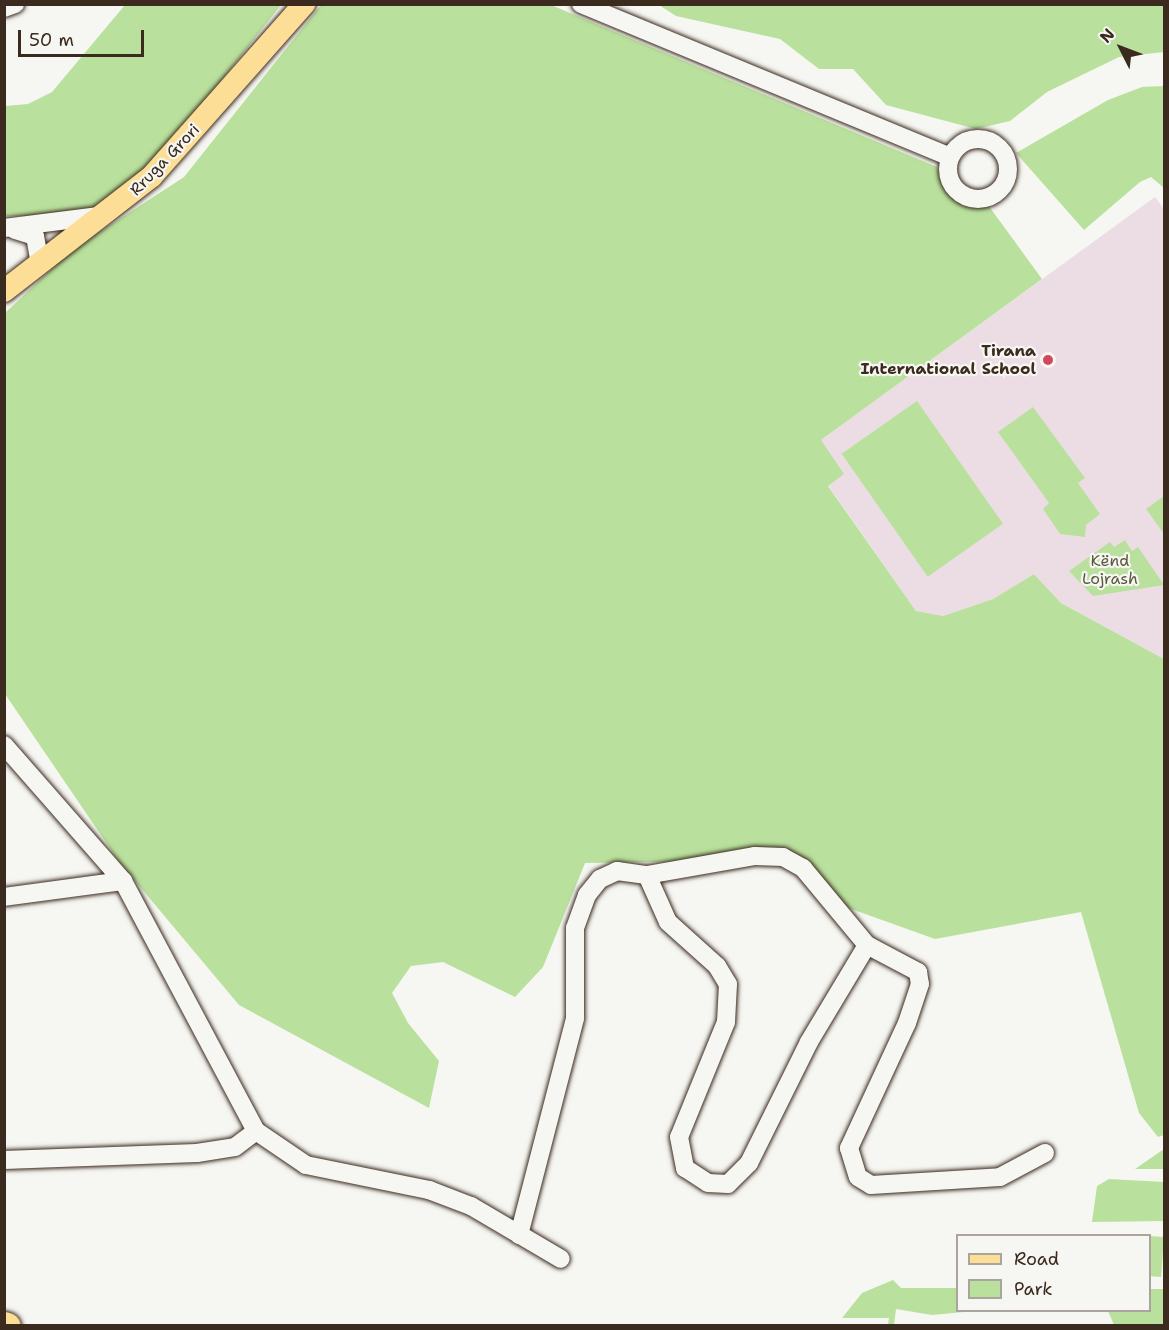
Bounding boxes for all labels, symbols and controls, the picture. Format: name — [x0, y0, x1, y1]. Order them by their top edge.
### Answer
scale bar — [21, 18, 147, 56]
north arrow — [1091, 18, 1151, 78]
text: N — [1095, 24, 1119, 47]
text: 50 m — [29, 28, 74, 52]
street label: Rruga Grori — [126, 120, 204, 200]
place label: Tirana International School — [860, 341, 1036, 379]
marker: Tirana International School — [1041, 353, 1055, 367]
park label: Kënd Lojrash — [1082, 551, 1138, 589]
legend — [956, 1234, 1151, 1312]
text: Road — [1014, 1247, 1059, 1271]
text: Park — [1014, 1277, 1053, 1301]

